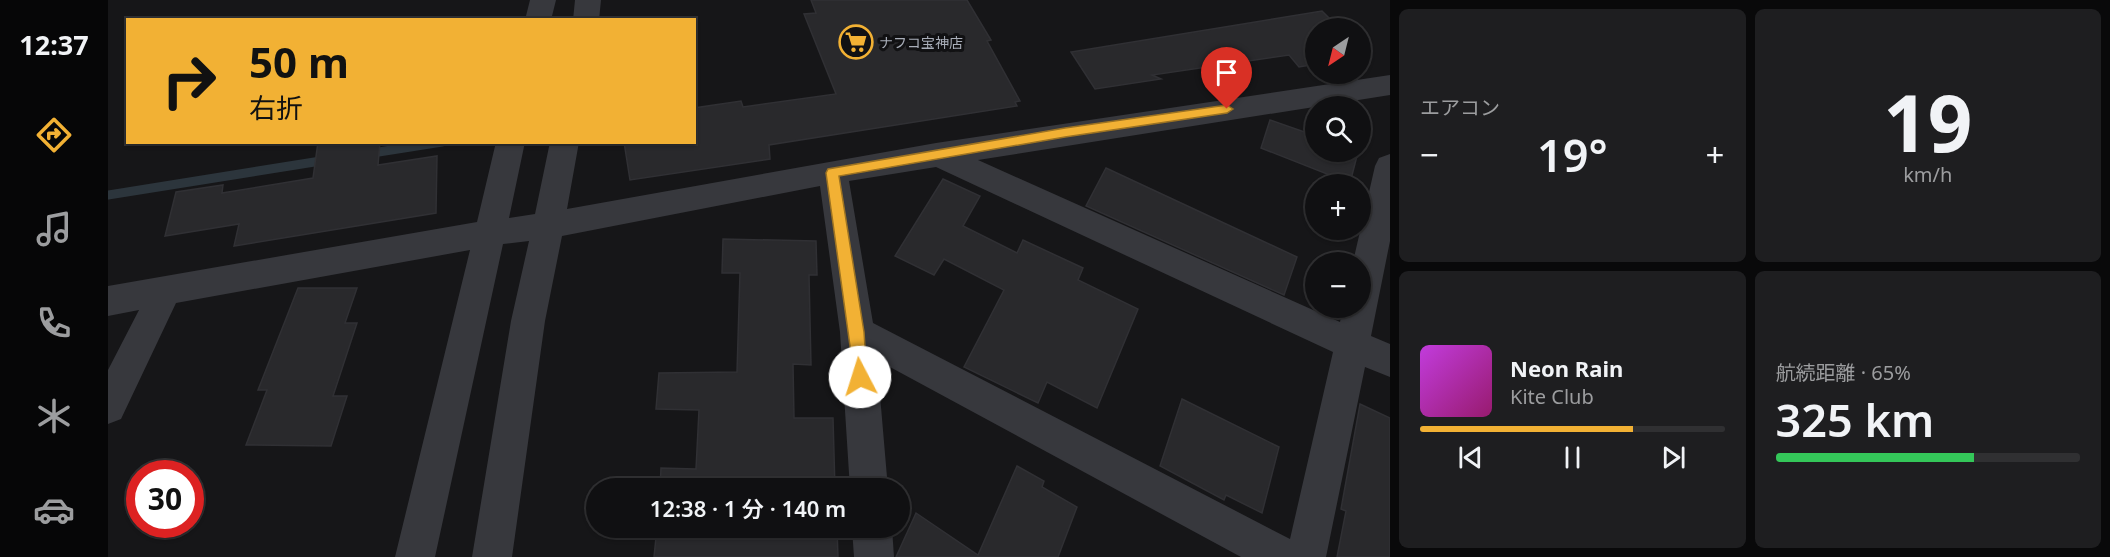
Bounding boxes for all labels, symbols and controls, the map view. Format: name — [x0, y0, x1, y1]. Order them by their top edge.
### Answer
north arrow — [1305, 18, 1371, 84]
map controls — [1305, 18, 1371, 318]
supermarket icon: ナフコ宝神店 — [838, 24, 874, 60]
text: 12:37 — [19, 26, 89, 63]
text: 50 m — [249, 33, 349, 90]
place label: ナフコ宝神店 — [879, 33, 963, 52]
icon: right — [150, 42, 228, 120]
pin — [1201, 47, 1252, 109]
icon: arrive — [1210, 56, 1243, 89]
text: 19 — [1883, 69, 1972, 175]
text: 右折 — [249, 89, 303, 126]
text: エアコン — [1420, 94, 1500, 121]
button: search — [1305, 96, 1371, 162]
icon: directions — [33, 114, 75, 156]
text: 19° — [1537, 124, 1608, 185]
text: − — [1420, 132, 1439, 177]
text: + — [1706, 132, 1725, 177]
text: km/h — [1903, 161, 1952, 188]
button: + — [1305, 174, 1371, 240]
icon: music — [33, 208, 75, 250]
button: − — [1305, 252, 1371, 318]
icon: phone — [33, 302, 75, 344]
position arrow — [828, 345, 892, 409]
text: Neon Rain — [1510, 353, 1623, 383]
text: 航続距離 · 65% — [1776, 359, 1911, 386]
text: Kite Club — [1510, 383, 1594, 410]
text: 325 km — [1776, 389, 1934, 450]
icon: climate — [33, 395, 75, 437]
icon: previous — [1454, 441, 1487, 474]
icon: pause — [1556, 441, 1589, 474]
icon: next — [1657, 441, 1690, 474]
speed limit sign: 30 — [126, 460, 204, 538]
icon: car — [33, 489, 75, 531]
text: 12:38 · 1 分 · 140 m — [650, 493, 846, 523]

